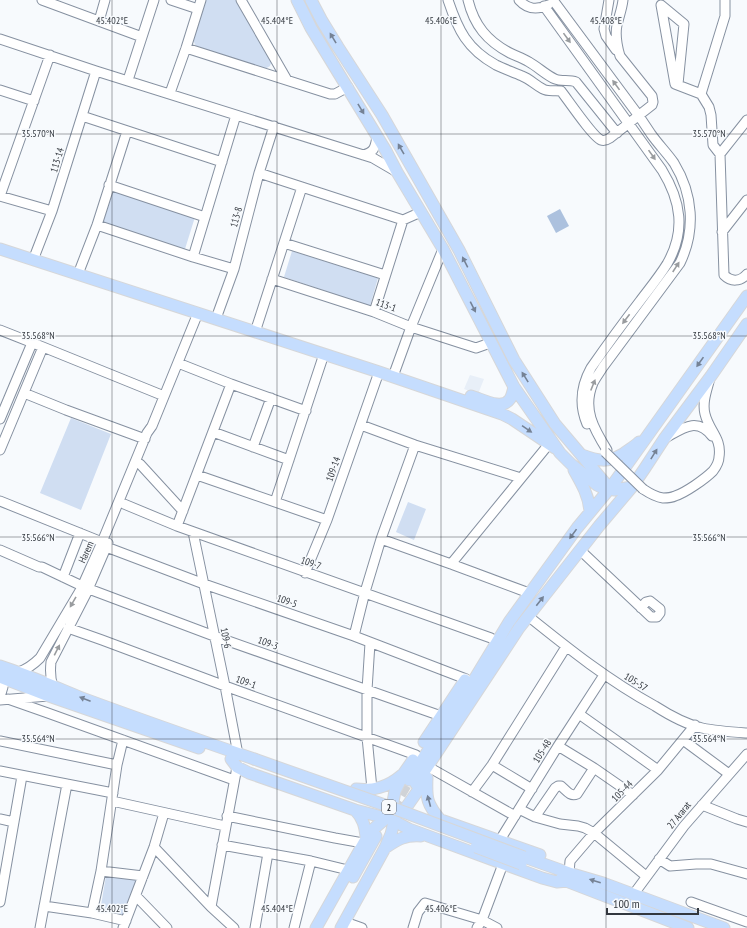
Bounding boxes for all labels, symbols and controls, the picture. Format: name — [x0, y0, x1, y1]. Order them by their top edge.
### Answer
text: 45.402°E — [96, 14, 128, 27]
text: 45.404°E — [261, 14, 293, 27]
text: 45.406°E — [425, 14, 457, 27]
text: 45.408°E — [590, 14, 622, 27]
one-way arrow — [329, 32, 336, 44]
one-way arrow — [563, 33, 571, 43]
one-way arrow — [611, 79, 620, 90]
one-way arrow — [357, 103, 364, 115]
text: 35.570°N — [21, 127, 55, 140]
text: 35.570°N — [692, 127, 726, 140]
one-way arrow — [397, 143, 404, 155]
street label: 113-14 — [47, 145, 67, 174]
one-way arrow — [648, 150, 656, 161]
street label: 113-8 — [227, 205, 245, 229]
one-way arrow — [462, 256, 468, 268]
one-way arrow — [673, 261, 680, 273]
street label: 113-1 — [374, 295, 398, 315]
one-way arrow — [470, 302, 476, 313]
one-way arrow — [622, 314, 631, 325]
text: 35.568°N — [21, 329, 55, 342]
text: 35.568°N — [692, 329, 726, 342]
one-way arrow — [696, 357, 704, 367]
one-way arrow — [522, 371, 529, 383]
one-way arrow — [591, 378, 597, 390]
one-way arrow — [521, 425, 532, 433]
one-way arrow — [651, 448, 658, 460]
street label: 109-14 — [323, 454, 344, 483]
one-way arrow — [569, 529, 577, 539]
text: 35.566°N — [21, 531, 55, 544]
text: 35.566°N — [692, 531, 726, 544]
street label: Harem — [75, 539, 97, 565]
street label: 109-7 — [299, 553, 323, 573]
street label: 109-5 — [275, 591, 299, 611]
one-way arrow — [536, 595, 544, 606]
one-way arrow — [69, 597, 77, 607]
street label: 109-6 — [217, 626, 235, 650]
street label: 109-3 — [256, 633, 280, 653]
one-way arrow — [54, 644, 60, 655]
street label: 105-57 — [622, 670, 650, 694]
street label: 109-1 — [234, 672, 258, 692]
one-way arrow — [79, 695, 91, 701]
text: 35.564°N — [21, 732, 55, 745]
text: 35.564°N — [692, 732, 726, 745]
street label: 105-48 — [530, 737, 554, 765]
street label: 105-44 — [608, 777, 636, 805]
one-way arrow — [425, 794, 431, 807]
street label: 27 Ararat — [664, 799, 694, 831]
road number: 2 — [382, 800, 396, 814]
one-way arrow — [589, 878, 601, 884]
scale bar — [607, 890, 698, 916]
text: 100 m — [613, 896, 640, 911]
text: 45.402°E — [96, 902, 128, 915]
text: 45.404°E — [261, 902, 293, 915]
text: 45.406°E — [425, 902, 457, 915]

